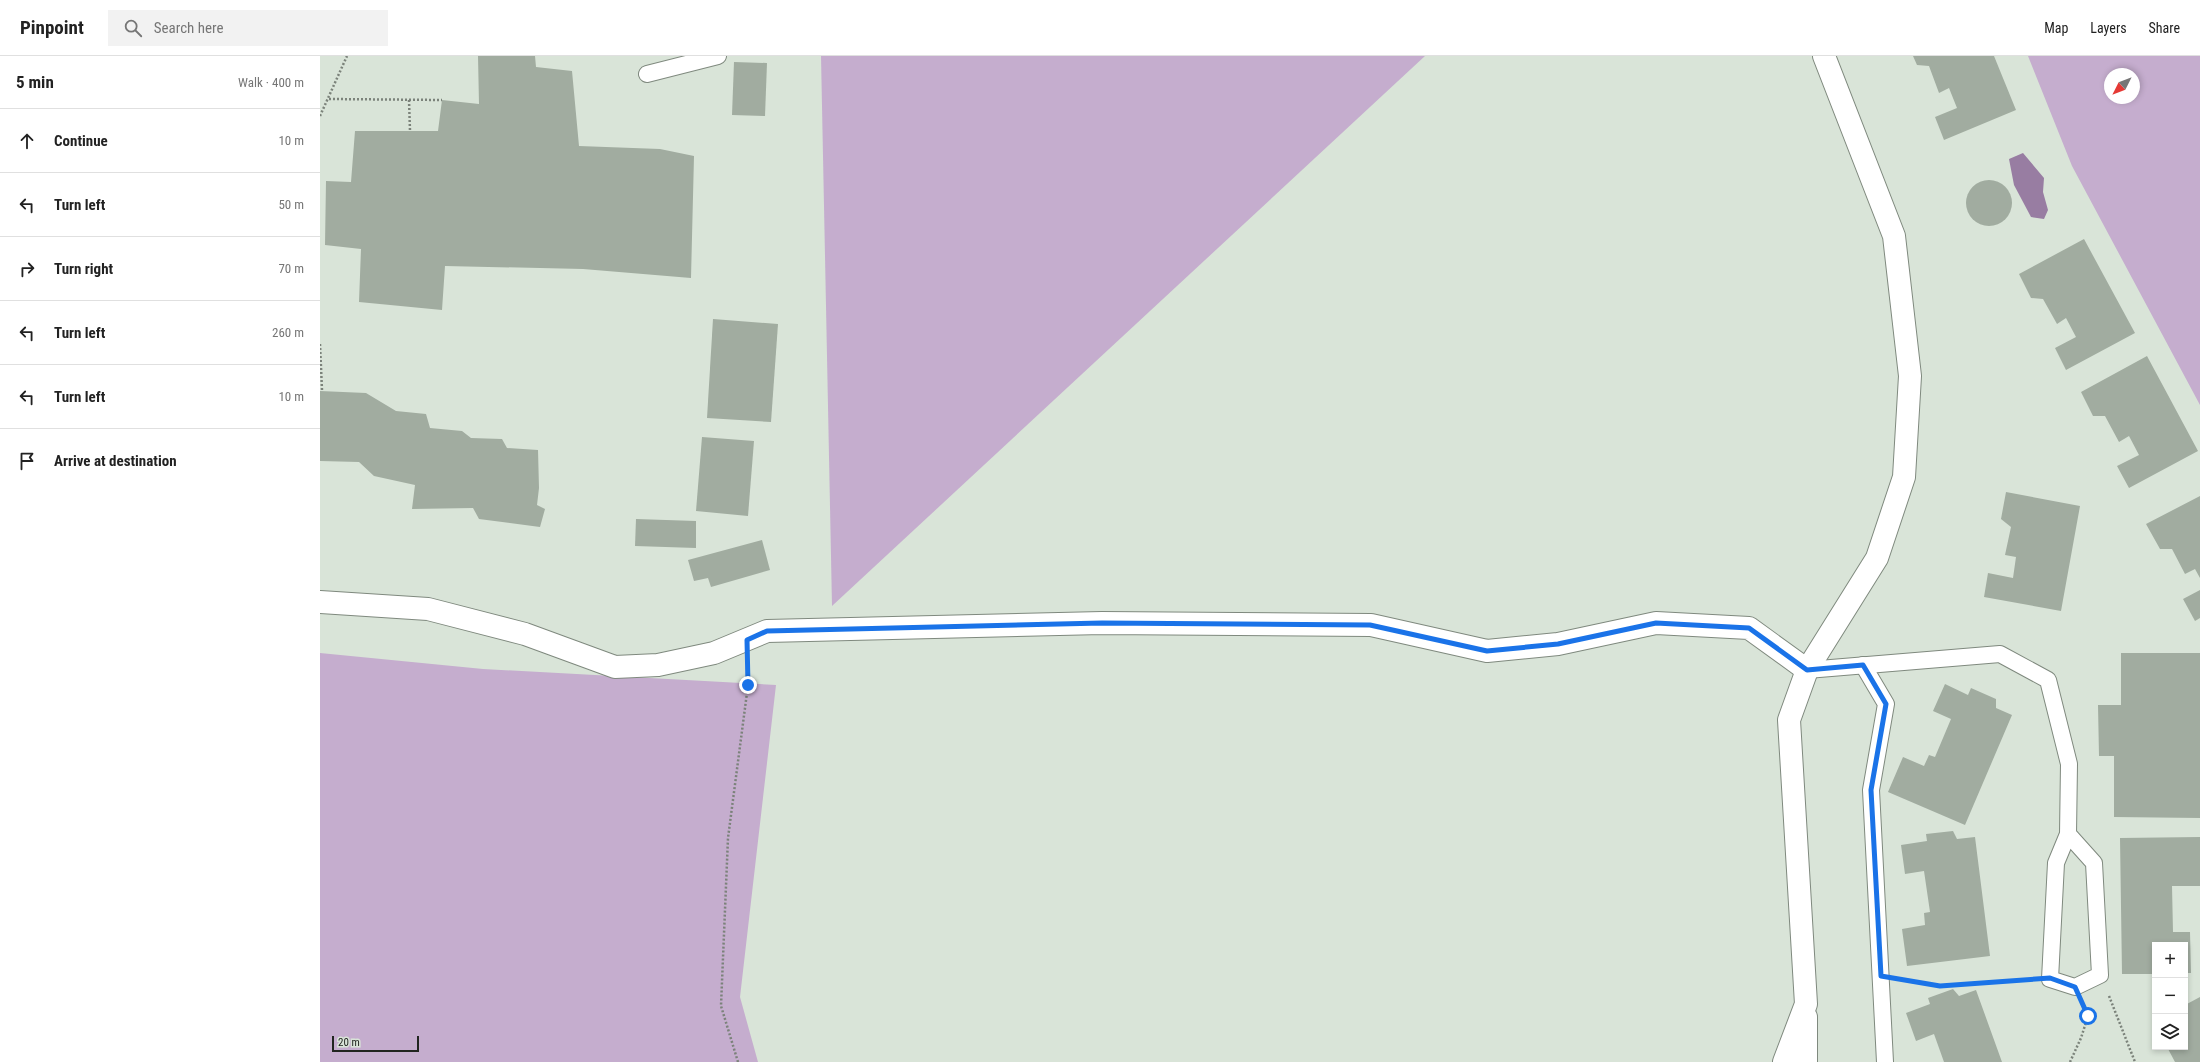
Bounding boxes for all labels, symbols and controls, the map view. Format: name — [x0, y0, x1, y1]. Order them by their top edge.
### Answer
search box — [108, 10, 388, 46]
text: Pinpoint — [20, 16, 84, 39]
icon: search — [122, 17, 144, 39]
text: Search here — [154, 19, 224, 37]
text: Map — [2044, 20, 2068, 36]
text: Layers — [2090, 20, 2127, 36]
text: Share — [2149, 20, 2180, 36]
north arrow — [2104, 68, 2140, 104]
text: 5 min — [16, 72, 54, 92]
text: Walk · 400 m — [238, 75, 304, 90]
icon: ahead — [16, 130, 38, 152]
text: Continue — [54, 132, 108, 150]
text: 10 m — [278, 133, 304, 148]
icon: left — [16, 194, 38, 216]
text: Turn left — [54, 196, 105, 214]
text: 50 m — [278, 197, 304, 212]
icon: right — [16, 258, 38, 280]
text: Turn right — [54, 260, 113, 278]
text: 70 m — [278, 261, 304, 276]
icon: left — [16, 322, 38, 344]
text: Turn left — [54, 324, 105, 342]
text: 260 m — [272, 325, 304, 340]
icon: left — [16, 386, 38, 408]
text: Turn left — [54, 388, 105, 406]
text: 10 m — [278, 389, 304, 404]
icon: arrive — [16, 450, 38, 472]
text: Arrive at destination — [54, 452, 177, 470]
route end — [739, 676, 757, 694]
map controls — [2152, 942, 2188, 1050]
button: + — [2152, 942, 2188, 978]
button: − — [2152, 978, 2188, 1014]
route start — [2079, 1007, 2097, 1025]
button: layers — [2152, 1014, 2188, 1050]
scale bar — [332, 1034, 419, 1053]
text: 20 m — [338, 1036, 360, 1049]

